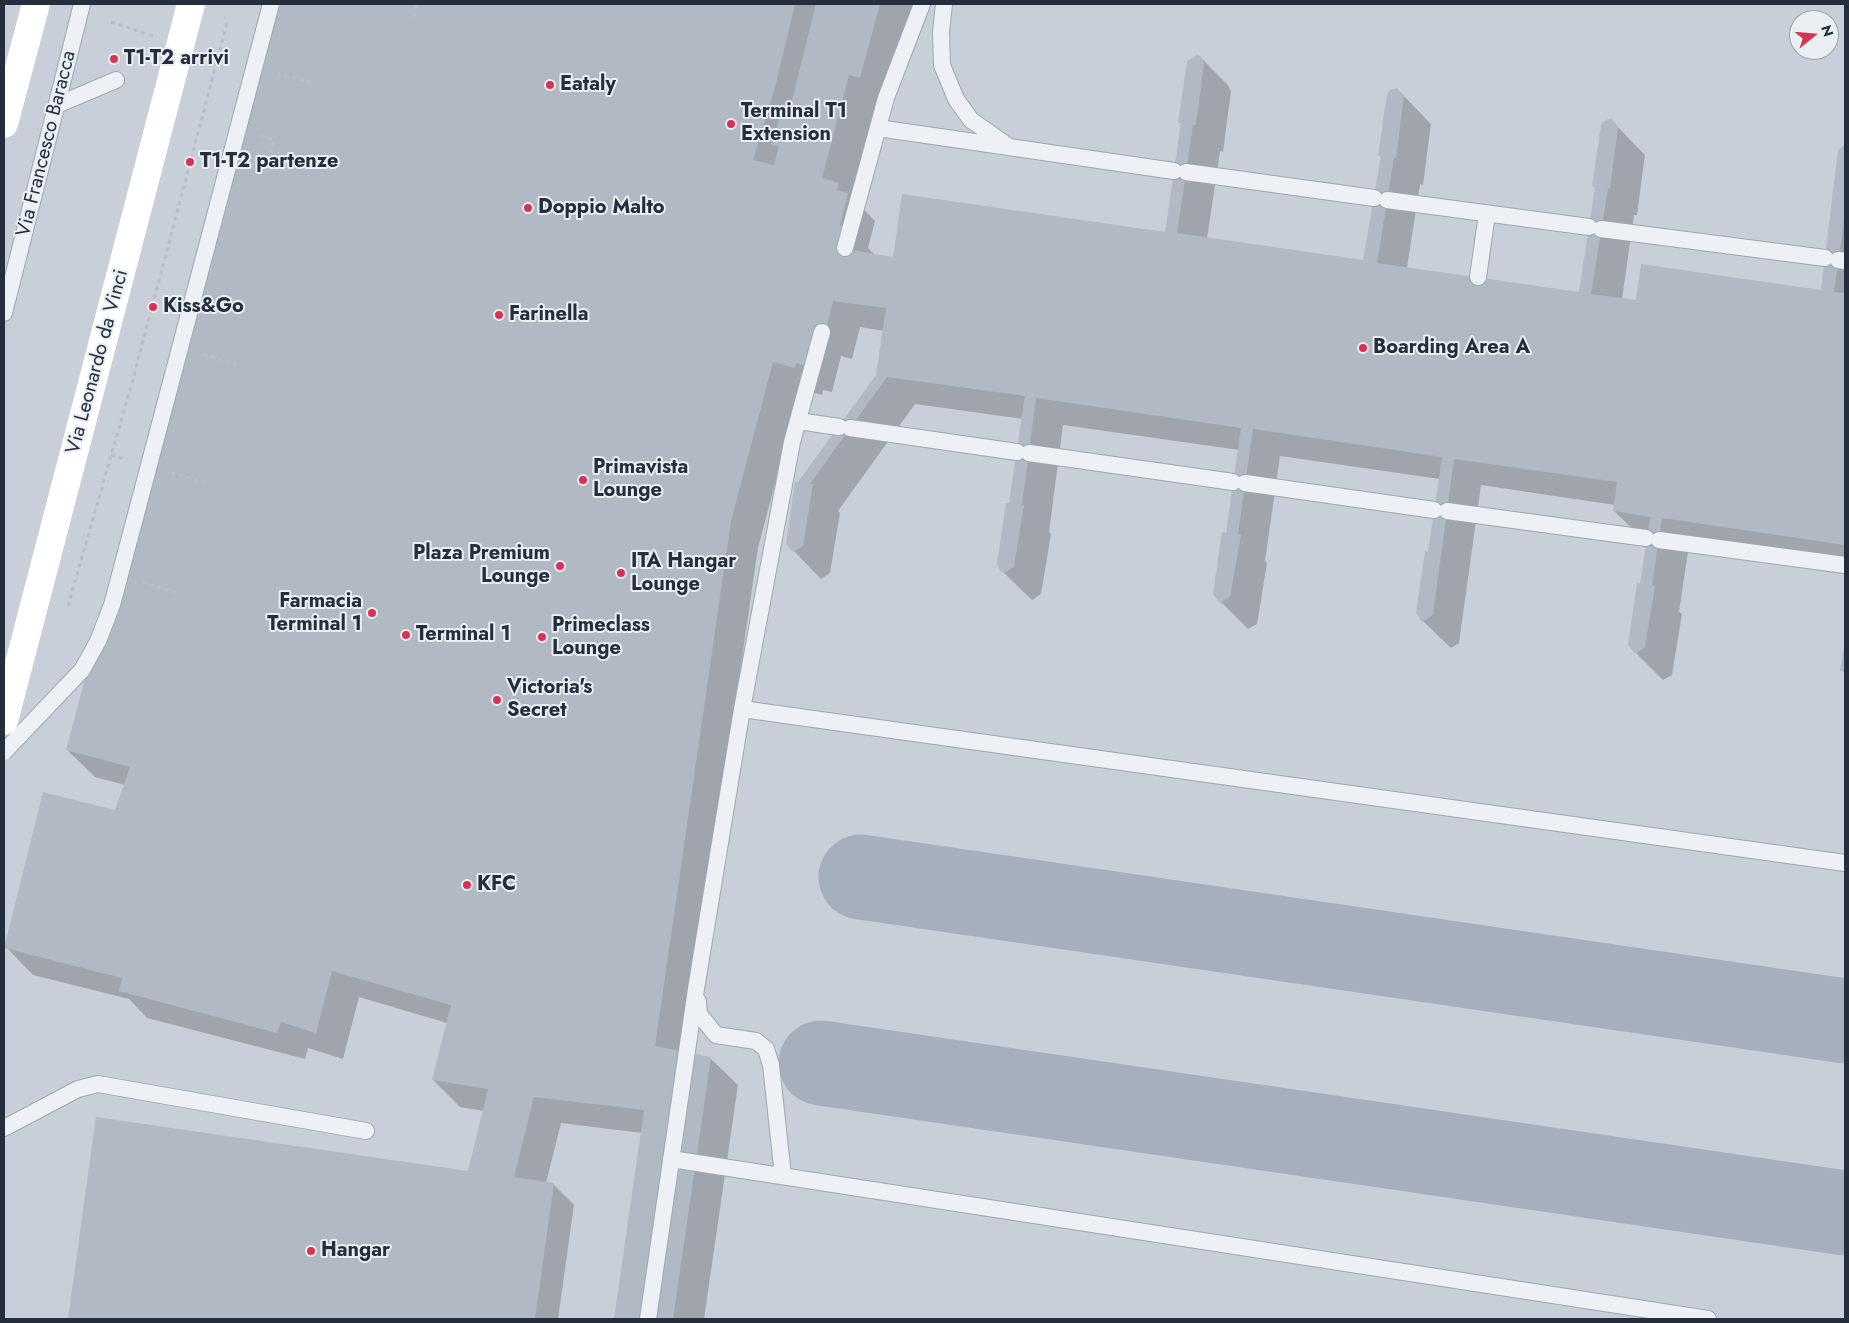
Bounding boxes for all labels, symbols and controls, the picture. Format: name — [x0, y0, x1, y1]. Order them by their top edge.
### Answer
north arrow — [1789, 10, 1839, 60]
text: N — [1816, 23, 1839, 39]
place label: T1-T2 arrivi — [124, 47, 229, 71]
street label: Via Francesco Baracca — [12, 48, 82, 240]
marker: T1-T2 arrivi — [108, 53, 120, 65]
place label: Eataly — [560, 73, 616, 97]
marker: Eataly — [544, 79, 556, 91]
place label: Terminal T1 Extension — [741, 100, 847, 147]
marker: Terminal T1 Extension — [725, 118, 737, 130]
place label: T1-T2 partenze — [200, 150, 338, 174]
marker: T1-T2 partenze — [184, 156, 196, 168]
place label: Doppio Malto — [538, 196, 665, 220]
marker: Doppio Malto — [522, 202, 534, 214]
street label: Via Leonardo da Vinci — [62, 267, 134, 457]
place label: Kiss&Go — [163, 295, 244, 319]
marker: Kiss&Go — [147, 301, 159, 313]
place label: Farinella — [509, 303, 589, 327]
marker: Farinella — [493, 309, 505, 321]
place label: Boarding Area A — [1373, 336, 1530, 360]
marker: Boarding Area A — [1357, 342, 1369, 354]
place label: Primavista Lounge — [593, 456, 688, 503]
marker: Primavista Lounge — [577, 474, 589, 486]
place label: Plaza Premium Lounge — [413, 542, 550, 589]
place label: ITA Hangar Lounge — [631, 550, 737, 597]
marker: Plaza Premium Lounge — [554, 560, 566, 572]
marker: ITA Hangar Lounge — [615, 567, 627, 579]
place label: Farmacia Terminal 1 — [267, 590, 362, 637]
marker: Farmacia Terminal 1 — [366, 607, 378, 619]
place label: Primeclass Lounge — [552, 614, 650, 661]
place label: Terminal 1 — [416, 623, 511, 647]
marker: Terminal 1 — [400, 629, 412, 641]
marker: Primeclass Lounge — [536, 631, 548, 643]
place label: Victoria's Secret — [507, 676, 592, 723]
marker: Victoria's Secret — [491, 694, 503, 706]
place label: KFC — [477, 873, 516, 897]
marker: KFC — [461, 879, 473, 891]
place label: Hangar — [321, 1239, 390, 1263]
marker: Hangar — [305, 1245, 317, 1257]

